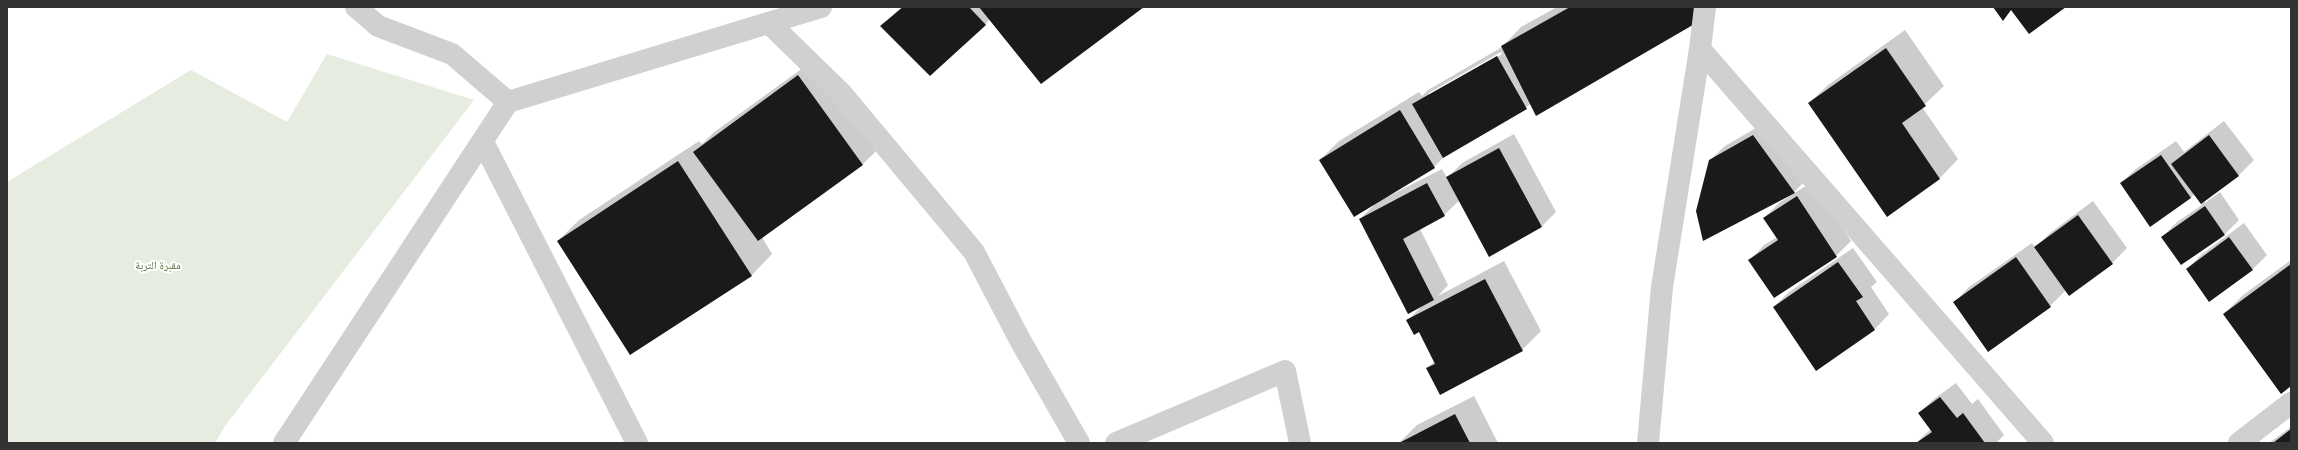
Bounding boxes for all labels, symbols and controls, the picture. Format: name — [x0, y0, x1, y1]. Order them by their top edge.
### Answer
park label: مقبرة التربة — [135, 259, 181, 273]

